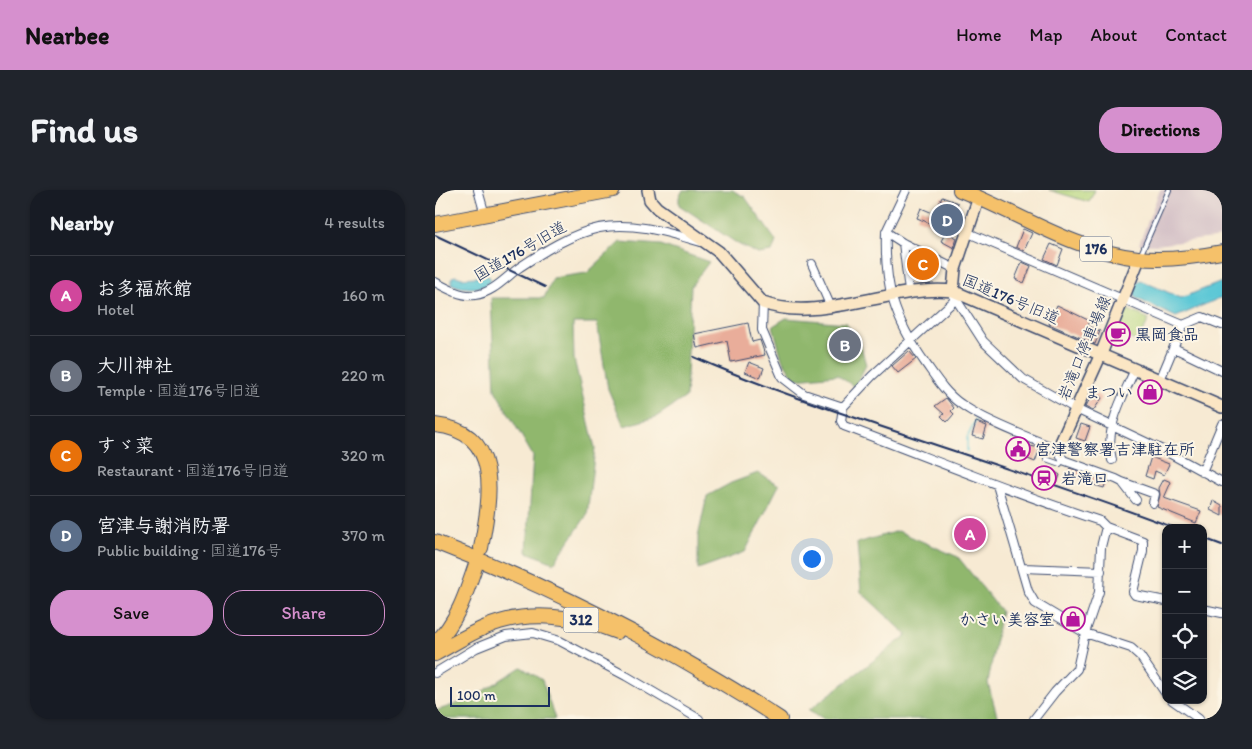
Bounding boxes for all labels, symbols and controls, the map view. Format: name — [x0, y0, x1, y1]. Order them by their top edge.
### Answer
text: Nearbee — [25, 21, 109, 50]
text: Home — [956, 24, 1002, 46]
text: Map — [1030, 24, 1063, 46]
text: About — [1091, 24, 1137, 46]
text: Contact — [1165, 24, 1227, 46]
button: Directions — [1099, 107, 1222, 153]
text: Find us — [30, 109, 138, 151]
pin: D — [931, 201, 963, 239]
text: Nearby — [50, 210, 114, 235]
text: 4 results — [324, 213, 385, 232]
street label: 国道176号旧道 — [470, 217, 570, 285]
road number: 176 — [1080, 236, 1112, 262]
pin: C — [907, 245, 939, 283]
street label: 国道176号旧道 — [960, 270, 1062, 328]
text: お多福旅館 — [97, 277, 192, 300]
text: A — [61, 286, 71, 305]
text: 160 m — [342, 286, 385, 305]
street label: 岩滝口停車場線 — [1053, 293, 1115, 403]
text: Hotel — [97, 300, 134, 319]
cafe icon: 黒岡食品 — [1105, 321, 1131, 347]
place label: 黒岡食品 — [1135, 325, 1199, 344]
pin: B — [829, 326, 861, 364]
text: 大川神社 — [97, 354, 173, 377]
text: B — [61, 366, 71, 385]
text: 220 m — [341, 366, 385, 385]
shop icon: まつい — [1137, 379, 1163, 405]
text: Temple · 国道176号旧道 — [97, 381, 260, 400]
place label: まつい — [1085, 383, 1133, 402]
text: すゞ菜 — [97, 434, 154, 457]
public building icon: 宮津警察署吉津駐在所 — [1005, 436, 1031, 462]
place label: 宮津警察署吉津駐在所 — [1035, 440, 1195, 459]
text: C — [61, 446, 71, 465]
text: 320 m — [341, 446, 385, 465]
text: Restaurant · 国道176号旧道 — [97, 461, 289, 480]
station icon: 岩滝口 — [1031, 465, 1057, 491]
place label: 岩滝口 — [1061, 469, 1109, 488]
text: 宮津与謝消防署 — [97, 514, 230, 537]
pin: A — [954, 515, 986, 553]
map controls — [1162, 524, 1207, 704]
button: + — [1162, 524, 1207, 569]
text: D — [61, 526, 71, 545]
text: 370 m — [341, 526, 385, 545]
text: Public building · 国道176号 — [97, 541, 282, 560]
your location — [799, 546, 825, 572]
button: − — [1162, 569, 1207, 614]
button: Save — [50, 590, 213, 636]
button: Share — [223, 590, 385, 636]
shop icon: かさい美容室 — [1060, 606, 1086, 632]
road number: 312 — [563, 608, 599, 632]
place label: かさい美容室 — [959, 610, 1055, 629]
button: locate — [1162, 614, 1207, 659]
button: layers — [1162, 659, 1207, 704]
scale bar — [450, 684, 550, 707]
text: 100 m — [457, 687, 496, 704]

